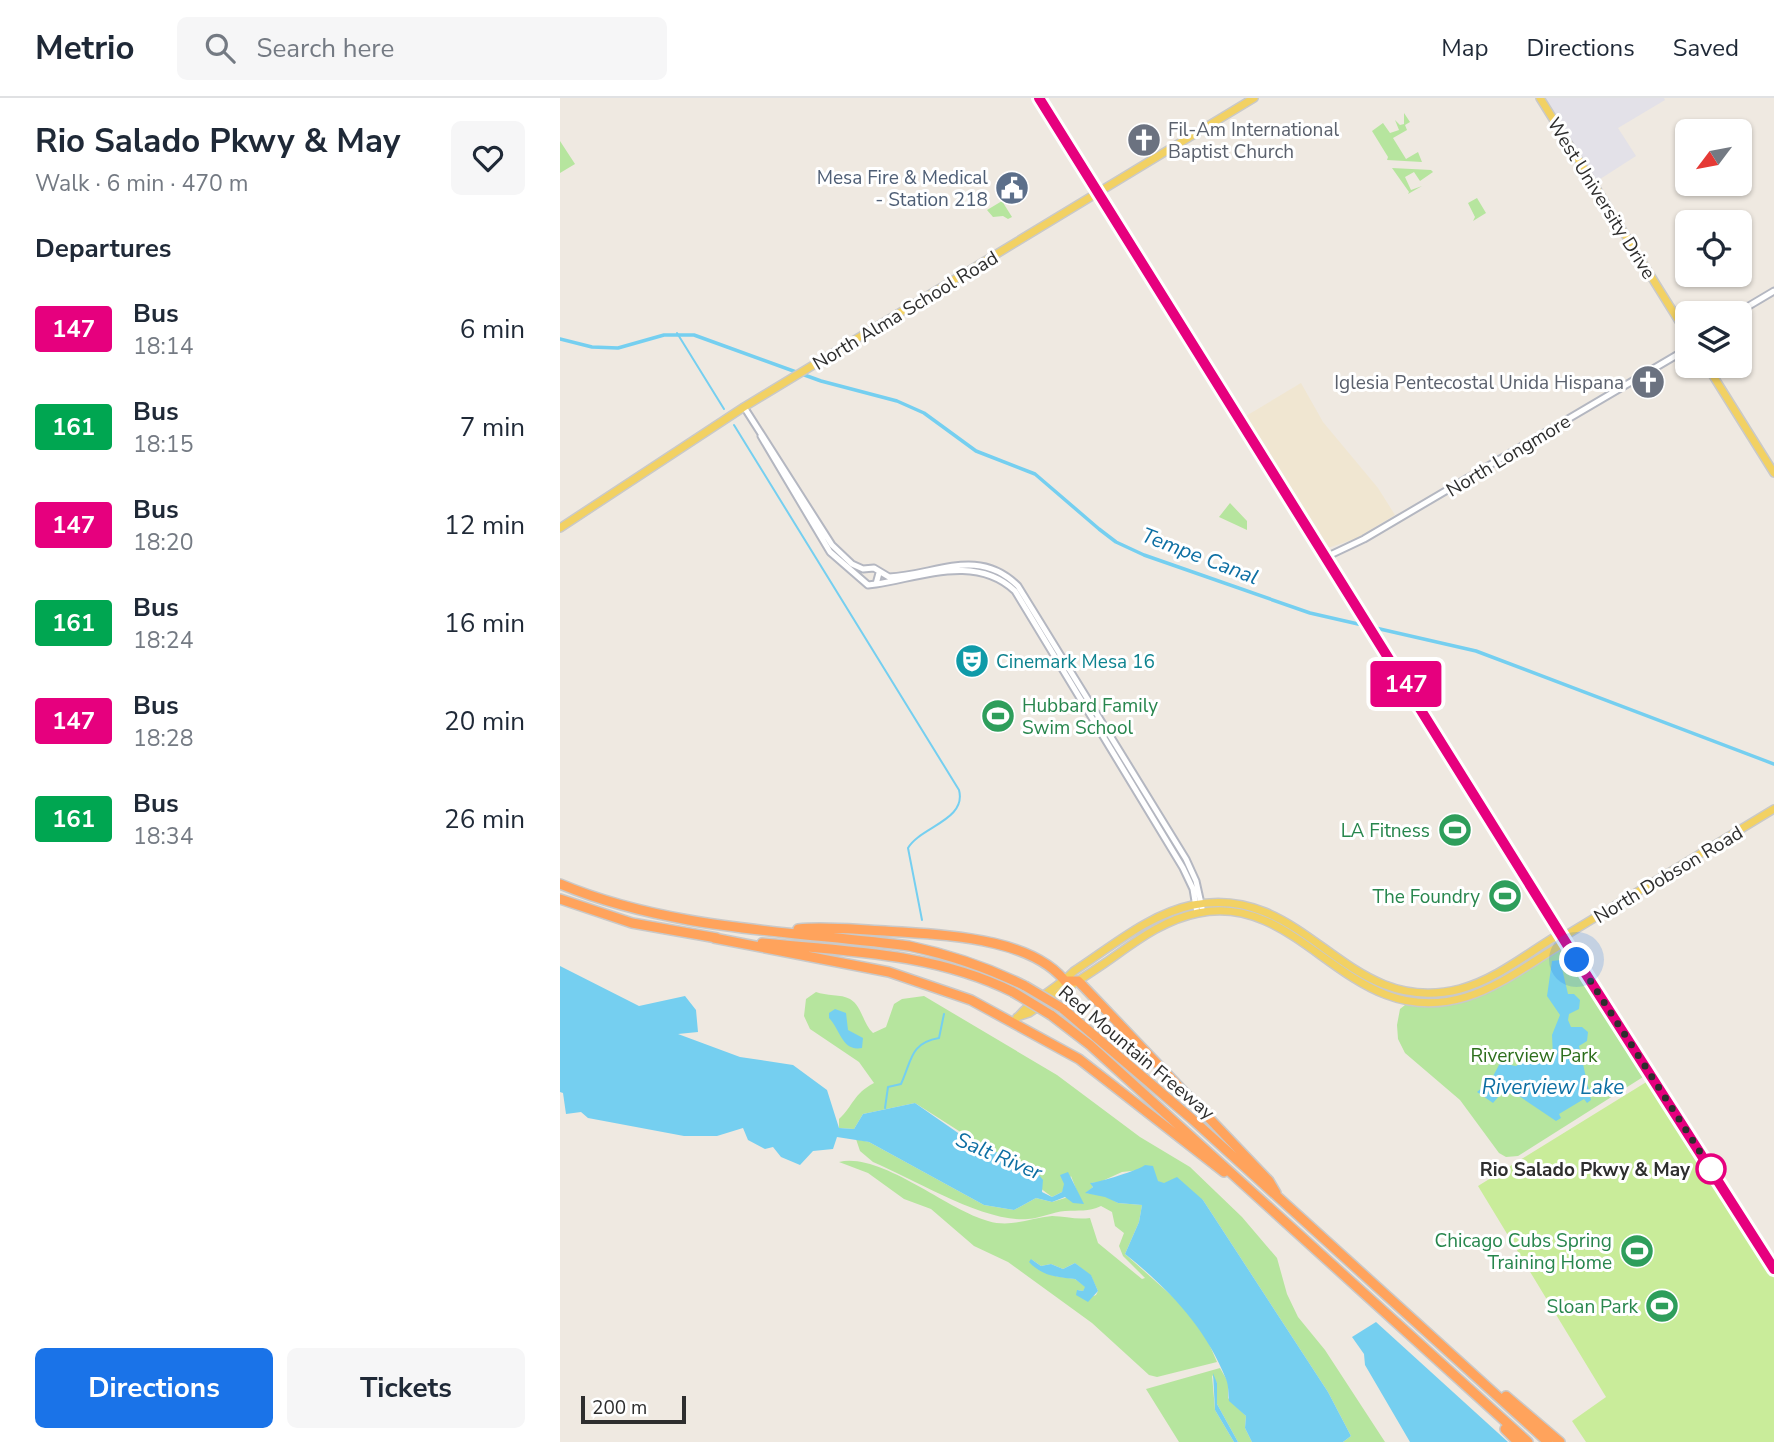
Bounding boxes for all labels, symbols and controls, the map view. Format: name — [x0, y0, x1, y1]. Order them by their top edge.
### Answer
search box — [177, 17, 667, 80]
text: Metrio — [35, 26, 135, 71]
icon: search — [201, 29, 239, 67]
text: Search here — [257, 31, 394, 66]
text: Map — [1441, 32, 1488, 64]
text: Directions — [1526, 32, 1635, 64]
text: Saved — [1673, 32, 1739, 64]
street label: West University Drive — [1541, 113, 1661, 284]
place label: Fil-Am International Baptist Church — [1168, 117, 1339, 165]
text: Rio Salado Pkwy & May — [35, 119, 400, 164]
north arrow — [1675, 119, 1752, 196]
map controls — [1675, 119, 1752, 378]
button: heart — [451, 121, 525, 195]
church icon: Fil-Am International Baptist Church — [1125, 121, 1163, 159]
place label: Mesa Fire & Medical - Station 218 — [817, 165, 988, 213]
text: Walk · 6 min · 470 m — [35, 168, 248, 199]
public building icon: Mesa Fire & Medical - Station 218 — [993, 169, 1031, 207]
button: locate — [1675, 210, 1752, 287]
text: Departures — [35, 231, 171, 266]
street label: North Alma School Road — [808, 245, 1003, 377]
text: Bus — [133, 296, 179, 331]
button: layers — [1675, 301, 1752, 378]
text: 6 min — [460, 312, 525, 347]
text: 147 — [52, 313, 95, 345]
text: 18:14 — [133, 331, 193, 362]
church icon: Iglesia Pentecostal Unida Hispana — [1629, 363, 1667, 401]
place label: Iglesia Pentecostal Unida Hispana — [1334, 370, 1624, 396]
text: Bus — [133, 394, 179, 429]
street label: North Longmore — [1442, 409, 1575, 503]
text: 7 min — [460, 410, 525, 445]
text: 161 — [52, 411, 95, 443]
text: 18:15 — [133, 429, 193, 460]
text: Bus — [133, 492, 179, 527]
text: 12 min — [444, 508, 525, 543]
text: 147 — [52, 509, 95, 541]
water label: Tempe Canal — [1137, 521, 1263, 591]
text: 18:20 — [133, 527, 193, 558]
text: Bus — [133, 590, 179, 625]
text: 16 min — [444, 606, 525, 641]
text: 161 — [52, 607, 95, 639]
text: 18:24 — [133, 625, 193, 656]
theatre icon: Cinemark Mesa 16 — [953, 642, 991, 680]
place label: Cinemark Mesa 16 — [996, 649, 1155, 675]
line badge: 147 — [1366, 661, 1446, 707]
text: 147 — [1384, 668, 1428, 700]
text: Bus — [133, 688, 179, 723]
place label: Hubbard Family Swim School — [1022, 693, 1158, 741]
sports icon: Hubbard Family Swim School — [979, 697, 1017, 735]
text: 20 min — [444, 704, 525, 739]
text: 147 — [52, 705, 95, 737]
text: 18:28 — [133, 723, 193, 754]
text: Bus — [133, 786, 179, 821]
text: 26 min — [444, 802, 525, 837]
text: 161 — [52, 803, 95, 835]
sports icon: LA Fitness — [1436, 811, 1474, 849]
place label: LA Fitness — [1341, 818, 1430, 844]
street label: North Dobson Road — [1589, 820, 1748, 930]
text: 18:34 — [133, 821, 193, 852]
sports icon: The Foundry — [1486, 877, 1524, 915]
place label: The Foundry — [1372, 884, 1480, 910]
your location — [1559, 942, 1594, 977]
street label: Red Mountain Freeway — [1053, 980, 1220, 1126]
park label: Riverview Park — [1470, 1043, 1598, 1069]
water label: Riverview Lake — [1482, 1073, 1624, 1101]
water label: Salt River — [952, 1125, 1047, 1187]
marker: Rio Salado Pkwy & May — [1696, 1154, 1726, 1184]
place label: Rio Salado Pkwy & May — [1480, 1157, 1691, 1183]
place label: Chicago Cubs Spring Training Home — [1434, 1228, 1612, 1276]
sports icon: Chicago Cubs Spring Training Home — [1618, 1232, 1656, 1270]
sports icon: Sloan Park — [1643, 1287, 1681, 1325]
place label: Sloan Park — [1547, 1294, 1638, 1320]
button: Directions — [35, 1348, 273, 1428]
button: Tickets — [287, 1348, 525, 1428]
scale bar — [581, 1393, 686, 1425]
text: 200 m — [592, 1395, 647, 1421]

